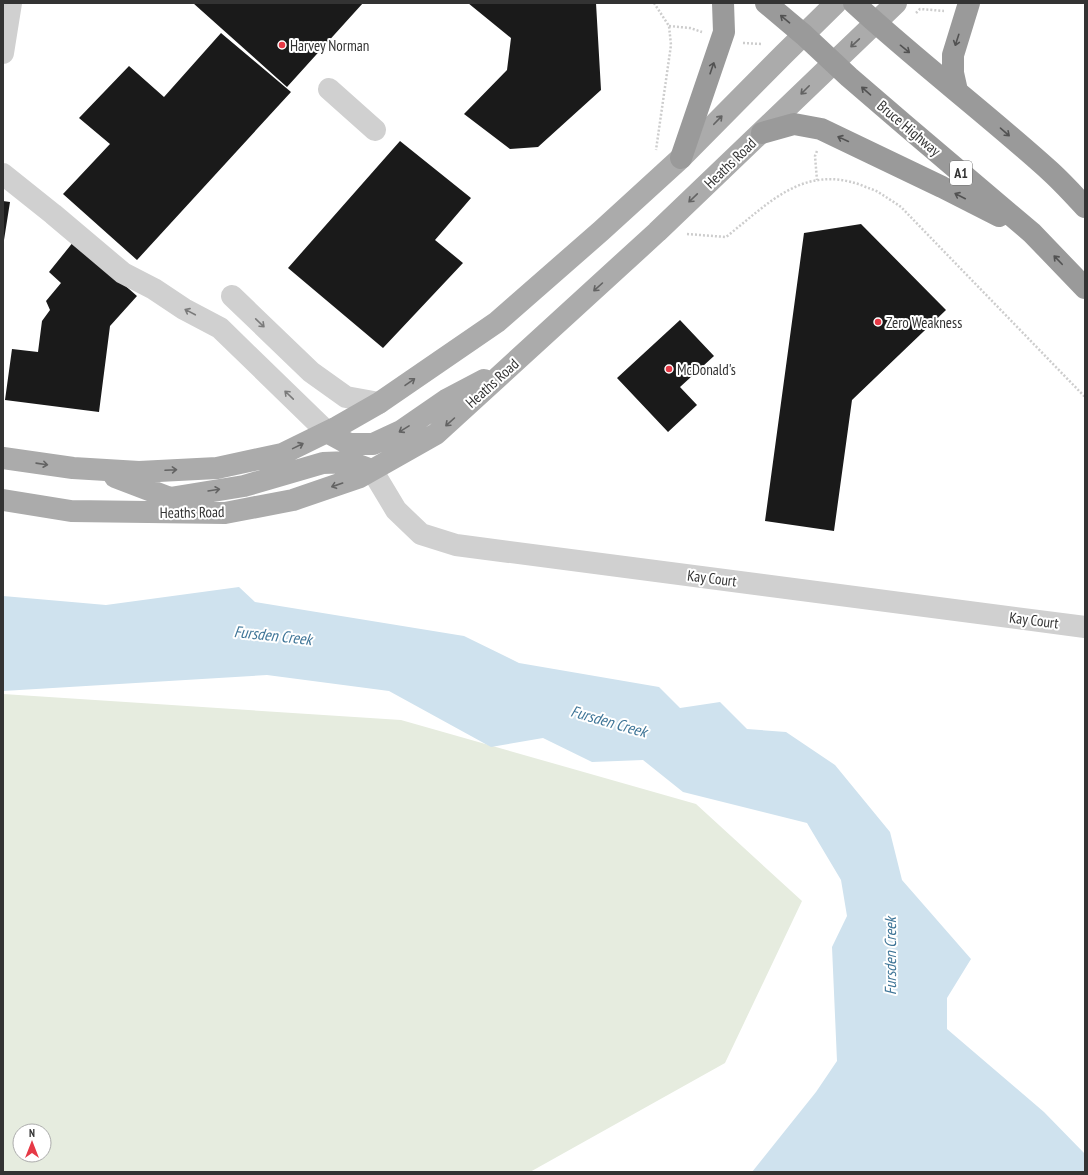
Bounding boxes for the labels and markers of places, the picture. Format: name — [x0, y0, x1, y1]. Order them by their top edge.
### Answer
place label: Harvey Norman — [290, 36, 369, 55]
marker: Harvey Norman — [277, 40, 287, 50]
place label: Zero Weakness — [886, 313, 962, 332]
marker: Zero Weakness — [873, 317, 883, 327]
place label: McDonald's — [677, 360, 736, 379]
marker: McDonald's — [664, 364, 674, 374]

